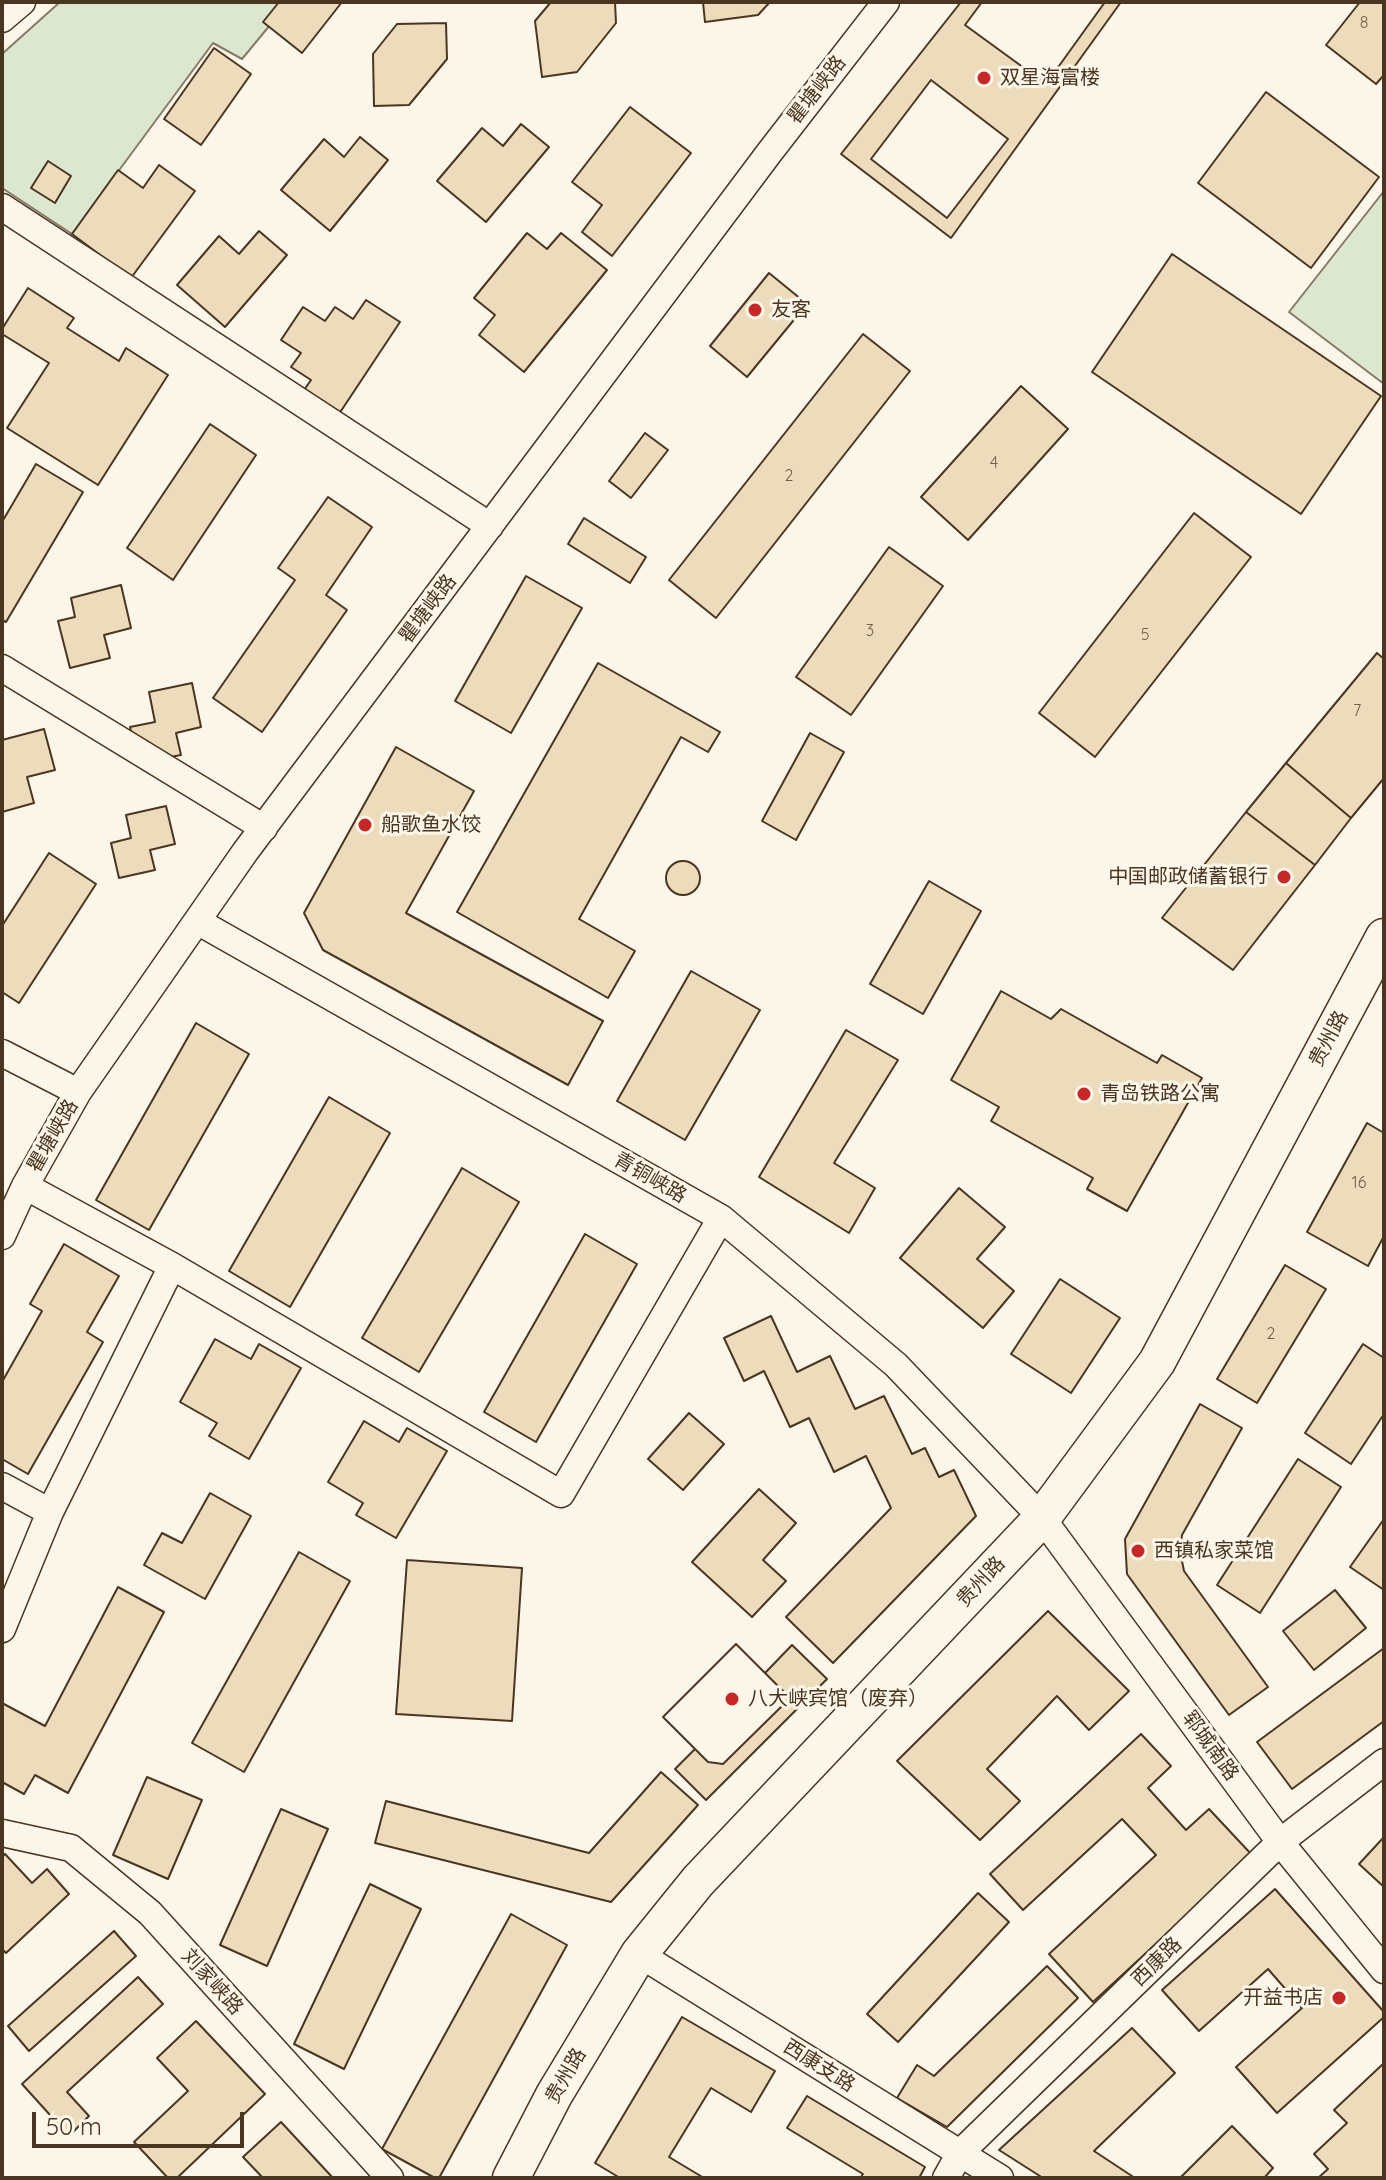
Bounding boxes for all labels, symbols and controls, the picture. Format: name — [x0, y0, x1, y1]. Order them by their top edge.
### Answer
house number: 8 — [1360, 13, 1368, 33]
street label: 瞿塘峡路 — [783, 51, 851, 129]
place label: 双星海富楼 — [1000, 66, 1100, 90]
marker: 双星海富楼 — [975, 69, 993, 87]
place label: 友客 — [771, 298, 811, 322]
marker: 友客 — [746, 301, 764, 319]
house number: 4 — [990, 453, 998, 473]
house number: 2 — [785, 466, 793, 486]
street label: 瞿塘峡路 — [394, 570, 462, 648]
house number: 3 — [866, 621, 874, 641]
house number: 5 — [1141, 625, 1149, 645]
house number: 7 — [1353, 701, 1361, 721]
place label: 船歌鱼水饺 — [381, 813, 481, 837]
marker: 船歌鱼水饺 — [356, 816, 374, 834]
place label: 中国邮政储蓄银行 — [1108, 865, 1268, 889]
marker: 中国邮政储蓄银行 — [1275, 868, 1293, 886]
street label: 贵州路 — [1304, 1007, 1354, 1071]
place label: 青岛铁路公寓 — [1100, 1082, 1220, 1106]
marker: 青岛铁路公寓 — [1075, 1085, 1093, 1103]
street label: 瞿塘峡路 — [23, 1095, 83, 1177]
street label: 青铜峡路 — [609, 1148, 691, 1208]
house number: 16 — [1352, 1173, 1366, 1193]
house number: 2 — [1267, 1324, 1275, 1344]
place label: 西镇私家菜馆 — [1154, 1539, 1274, 1563]
marker: 西镇私家菜馆 — [1129, 1542, 1147, 1560]
street label: 贵州路 — [952, 1552, 1010, 1612]
place label: 八大峡宾馆（废弃） — [748, 1687, 928, 1711]
marker: 八大峡宾馆（废弃） — [723, 1690, 741, 1708]
street label: 郓城南路 — [1177, 1707, 1243, 1785]
street label: 西康路 — [1127, 1933, 1187, 1991]
street label: 刘家峡路 — [176, 1944, 248, 2020]
place label: 开益书店 — [1243, 1986, 1323, 2010]
marker: 开益书店 — [1330, 1989, 1348, 2007]
street label: 西康支路 — [779, 2035, 859, 2097]
street label: 贵州路 — [541, 2044, 591, 2108]
scale bar — [36, 2096, 248, 2146]
text: 50 m — [46, 2111, 102, 2141]

